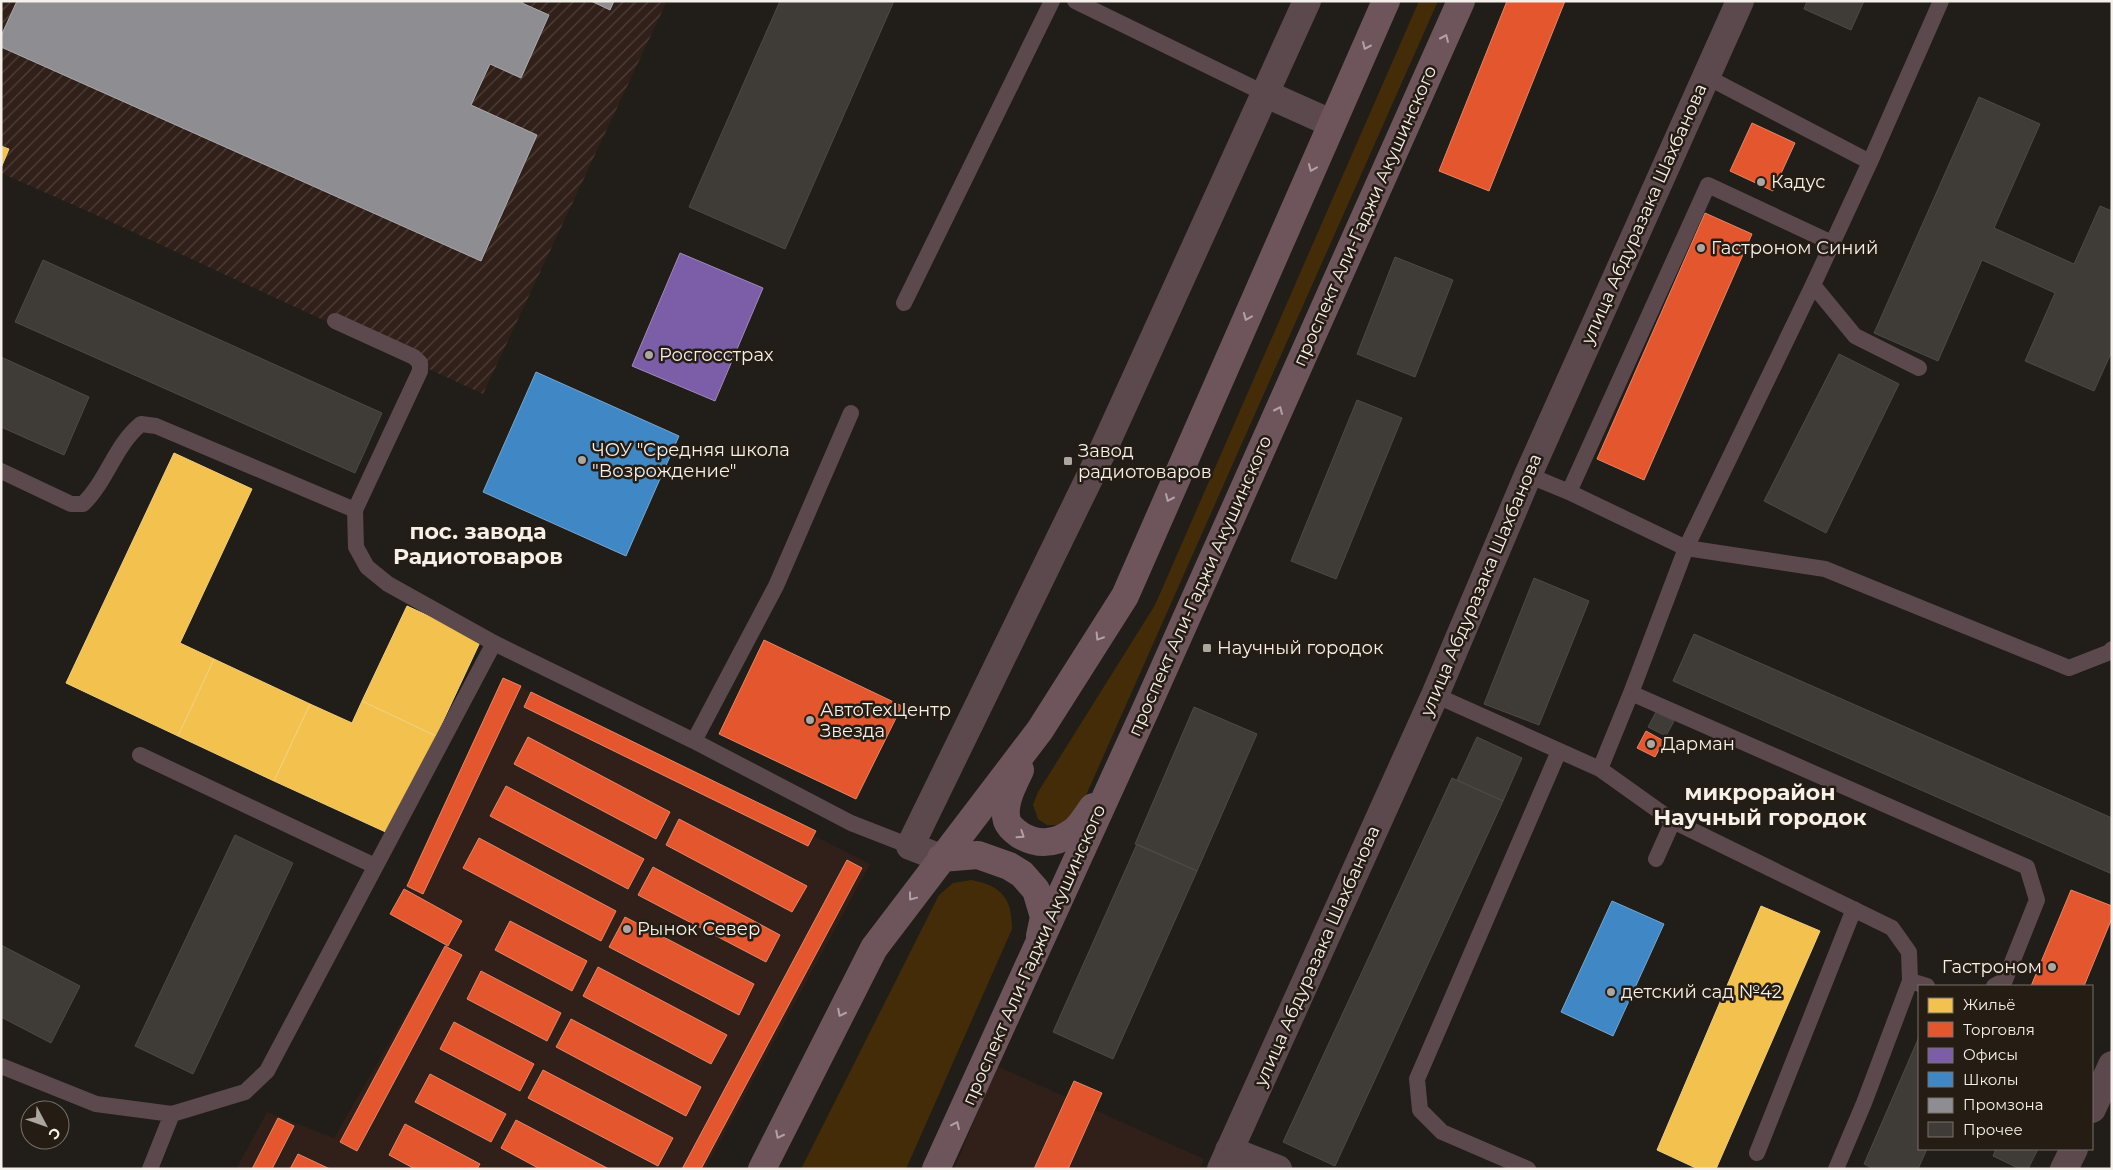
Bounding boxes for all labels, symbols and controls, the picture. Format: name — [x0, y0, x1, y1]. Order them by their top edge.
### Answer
one-way arrow — [1438, 34, 1449, 43]
one-way arrow — [1362, 41, 1372, 50]
street label: проспект Али-Гаджи Акушинского — [1288, 62, 1442, 370]
street label: улица Абдуразака Шахбанова — [1576, 80, 1712, 349]
one-way arrow — [1307, 163, 1318, 172]
place label: Кадус — [1771, 171, 1825, 193]
marker: Кадус — [1755, 176, 1767, 188]
place label: Гастроном Синий — [1711, 237, 1878, 259]
marker: Гастроном Синий — [1695, 242, 1707, 254]
one-way arrow — [1243, 312, 1254, 321]
place label: Росгосстрах — [659, 344, 774, 366]
marker: Росгосстрах — [643, 349, 655, 361]
one-way arrow — [1272, 406, 1283, 415]
street label: проспект Али-Гаджи Акушинского — [1123, 432, 1277, 740]
place label: ЧОУ "Средняя школа "Возрождение" — [592, 439, 790, 482]
place label: Завод радиотоваров — [1078, 440, 1212, 483]
street label: улица Абдуразака Шахбанова — [1415, 450, 1546, 720]
marker: ЧОУ "Средняя школа "Возрождение" — [576, 454, 588, 466]
marker: Завод радиотоваров — [1062, 455, 1074, 467]
one-way arrow — [1164, 493, 1175, 502]
district label: пос. завода Радиотоваров — [393, 518, 563, 570]
one-way arrow — [1095, 632, 1105, 641]
place label: Научный городок — [1217, 637, 1384, 659]
marker: Научный городок — [1201, 642, 1213, 654]
place label: АвтоТехЦентр Звезда — [820, 699, 951, 742]
marker: АвтоТехЦентр Звезда — [804, 714, 816, 726]
place label: Дарман — [1661, 733, 1735, 755]
marker: Дарман — [1645, 738, 1657, 750]
district label: микрорайон Научный городок — [1653, 779, 1868, 831]
street label: проспект Али-Гаджи Акушинского — [957, 801, 1111, 1109]
street label: улица Абдуразака Шахбанова — [1249, 822, 1385, 1091]
one-way arrow — [1016, 829, 1025, 838]
one-way arrow — [909, 891, 917, 900]
place label: Рынок Север — [637, 918, 760, 940]
marker: Рынок Север — [621, 923, 633, 935]
place label: Гастроном — [1942, 956, 2042, 978]
marker: Гастроном — [2046, 961, 2058, 973]
place label: детский сад №42 — [1621, 981, 1782, 1003]
legend — [1918, 985, 2093, 1150]
marker: детский сад №42 — [1605, 986, 1617, 998]
text: Жильё — [1963, 995, 2016, 1014]
one-way arrow — [837, 1008, 847, 1017]
text: Торговля — [1963, 1020, 2035, 1039]
text: Офисы — [1963, 1045, 2018, 1064]
text: Школы — [1963, 1070, 2019, 1089]
text: Промзона — [1963, 1095, 2043, 1114]
north arrow — [20, 1100, 70, 1150]
text: Прочее — [1963, 1120, 2023, 1139]
one-way arrow — [950, 1121, 961, 1130]
text: С — [45, 1124, 65, 1143]
one-way arrow — [775, 1130, 785, 1139]

